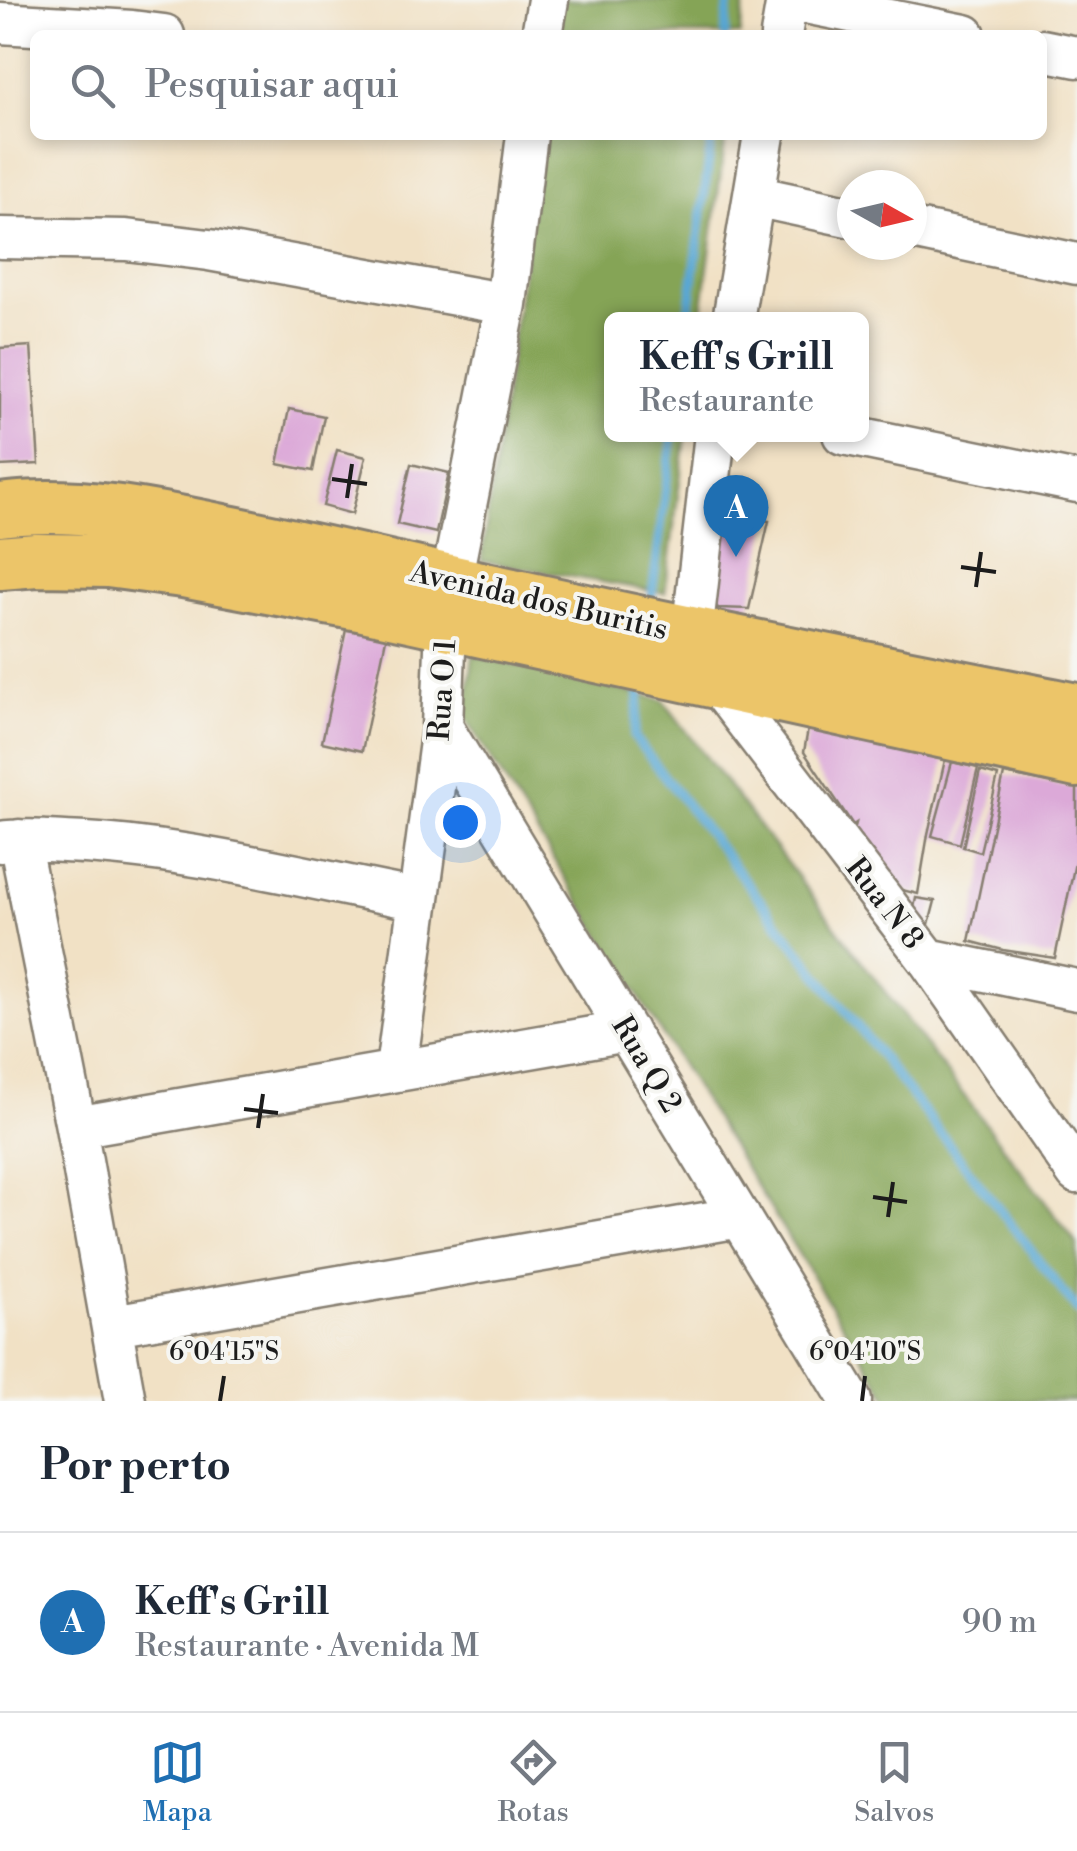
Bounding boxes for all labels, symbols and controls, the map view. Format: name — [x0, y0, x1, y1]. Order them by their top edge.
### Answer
search box — [30, 30, 1047, 140]
icon: search — [65, 58, 120, 113]
text: Pesquisar aqui — [145, 62, 399, 109]
north arrow — [837, 170, 927, 260]
popup — [604, 312, 869, 442]
text: Keff's Grill — [639, 334, 834, 381]
text: Restaurante — [639, 381, 814, 421]
pin: A — [704, 474, 768, 557]
street label: Avenida dos Buritis — [405, 553, 671, 649]
street label: Rua O 1 — [420, 638, 466, 742]
your location — [435, 797, 486, 848]
street label: Rua N 8 — [837, 850, 932, 957]
street label: Rua Q 2 — [603, 1009, 690, 1120]
text: 6°04'15"S — [169, 1337, 279, 1368]
text: 6°04'10"S — [809, 1337, 921, 1368]
text: Por perto — [40, 1440, 231, 1493]
text: Keff's Grill — [135, 1579, 329, 1626]
text: A — [61, 1602, 84, 1642]
text: 90 m — [962, 1602, 1037, 1642]
text: Restaurante · Avenida M — [135, 1626, 479, 1666]
tab: Mapa — [143, 1735, 212, 1830]
tab: Rotas — [497, 1735, 569, 1830]
tab: Salvos — [854, 1735, 934, 1830]

